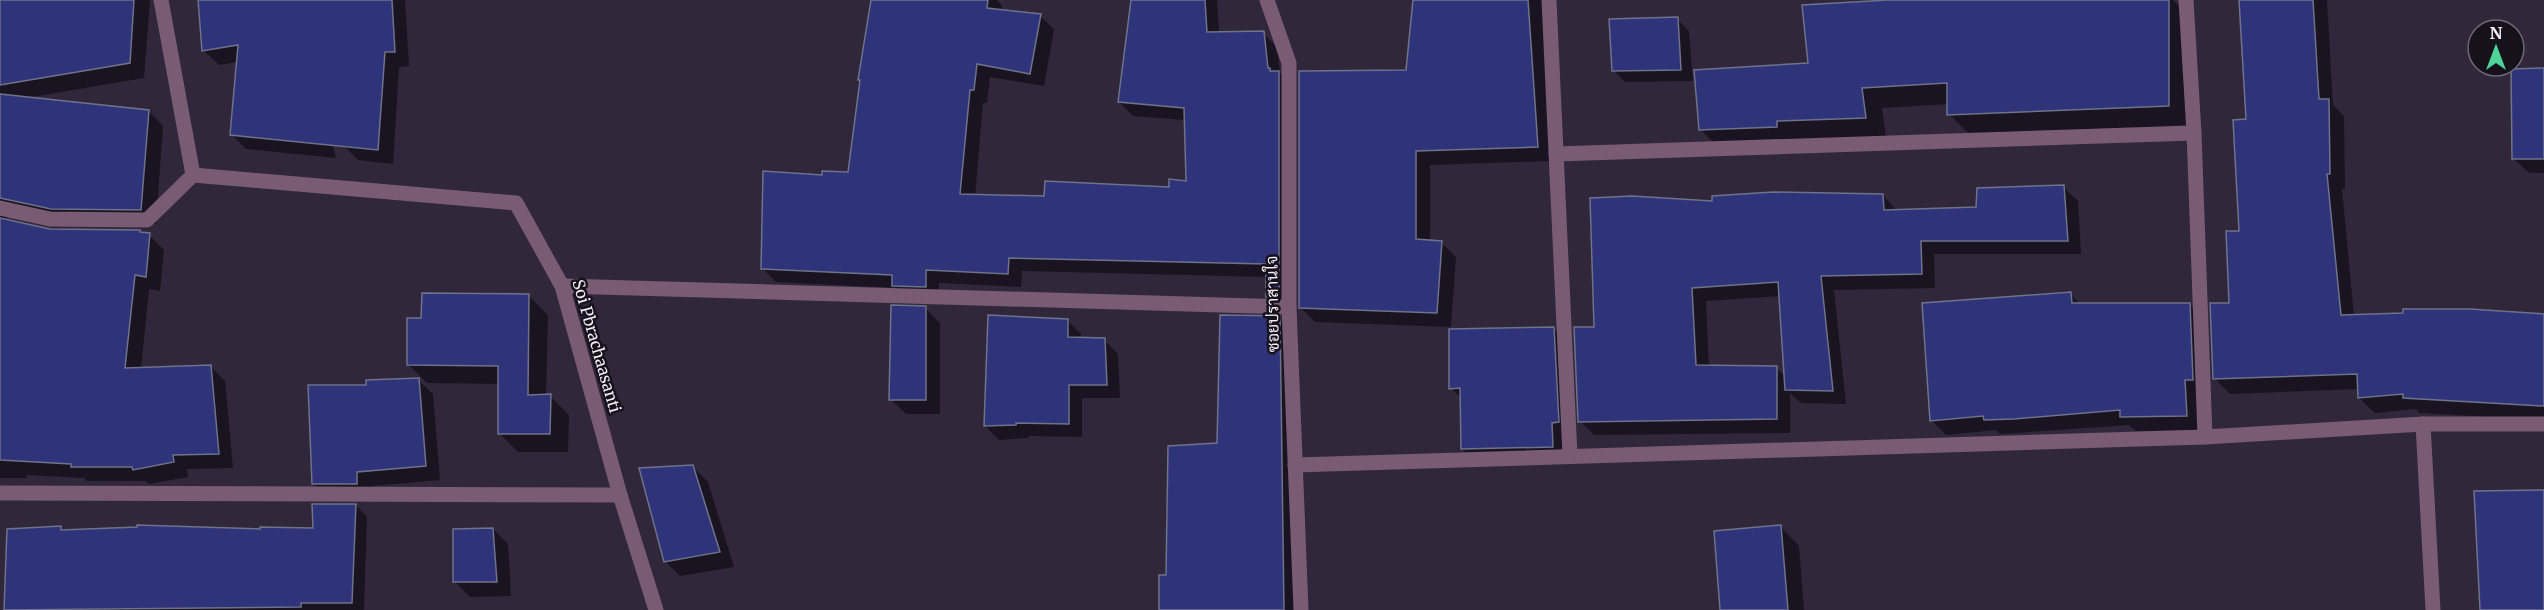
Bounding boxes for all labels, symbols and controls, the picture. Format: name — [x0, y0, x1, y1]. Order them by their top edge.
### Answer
north arrow — [2466, 18, 2526, 78]
text: N — [2490, 23, 2503, 43]
street label: ซอยปราสานใจ — [1260, 256, 1283, 352]
street label: Soi Pbrachaasanti — [568, 277, 626, 415]

